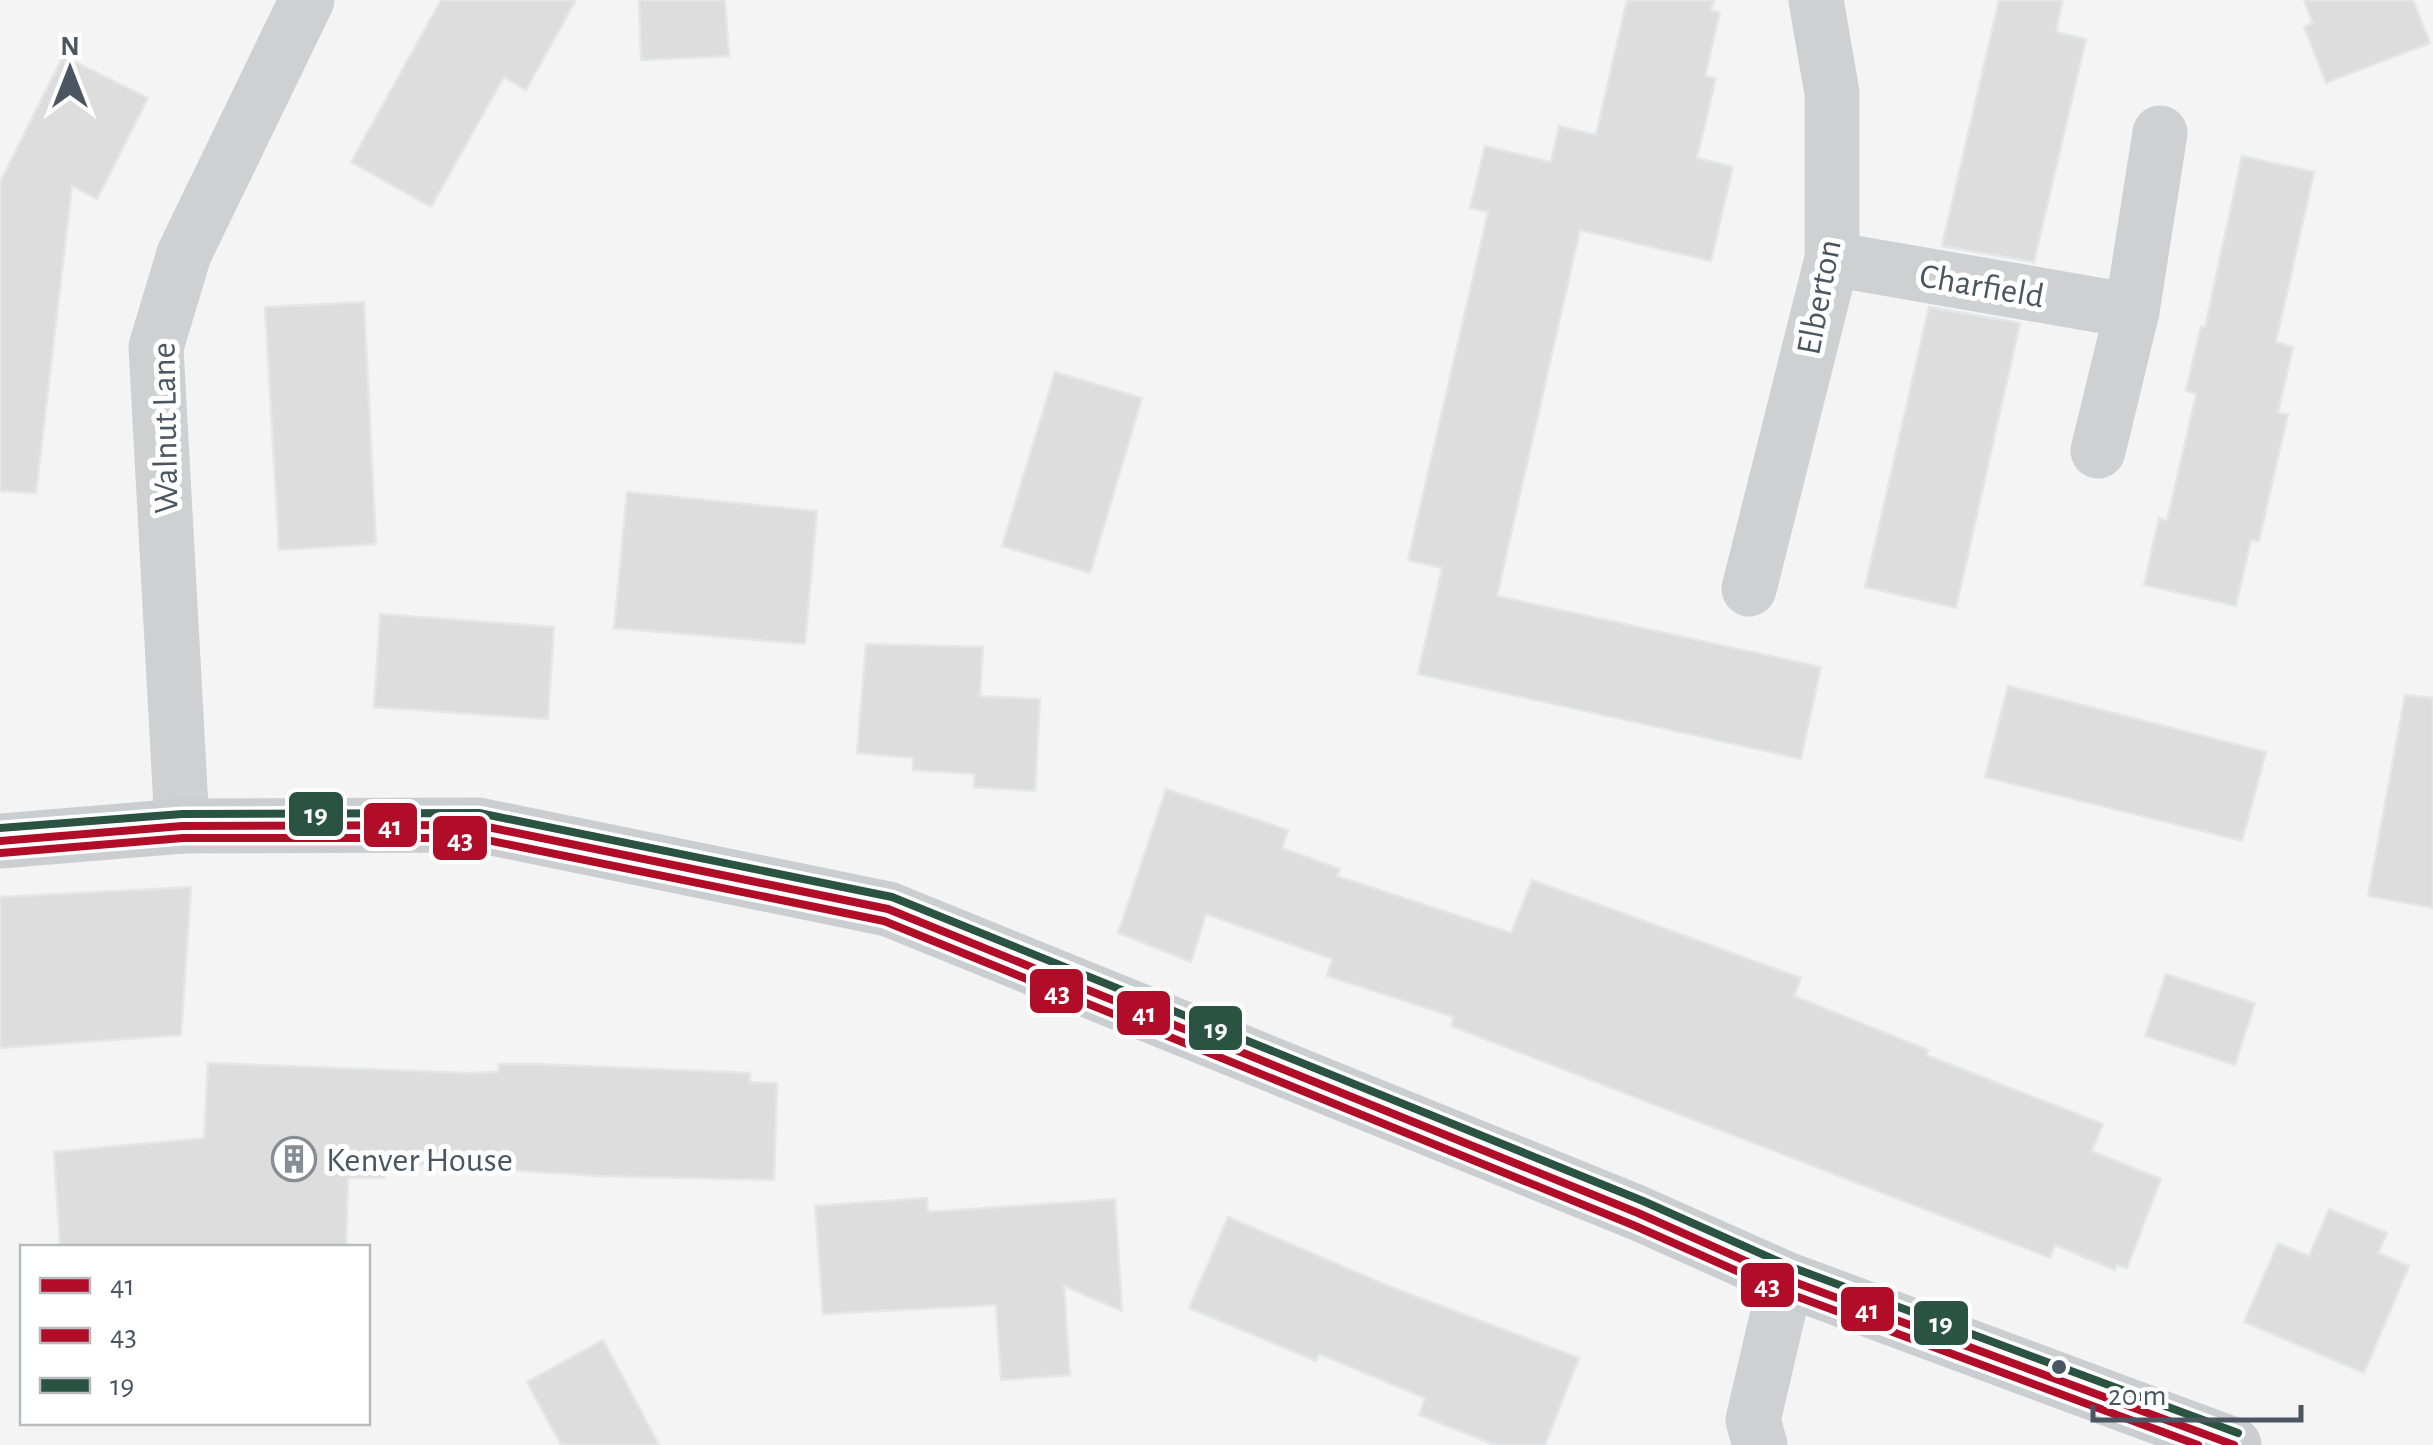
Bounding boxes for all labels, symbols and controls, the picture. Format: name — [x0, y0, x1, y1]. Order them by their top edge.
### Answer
north arrow — [20, 20, 120, 120]
text: N — [60, 33, 80, 61]
street label: Elberton — [1791, 237, 1848, 358]
street label: Charfield — [1917, 258, 2047, 315]
street label: Walnut Lane — [147, 342, 184, 514]
line badge: 19 — [287, 790, 345, 838]
text: 19 — [304, 801, 328, 829]
line badge: 41 — [362, 801, 419, 849]
text: 41 — [378, 813, 402, 841]
line badge: 43 — [431, 814, 489, 862]
text: 43 — [447, 826, 473, 854]
line badge: 43 — [1028, 967, 1085, 1015]
text: 43 — [1044, 979, 1070, 1007]
line badge: 41 — [1115, 989, 1172, 1037]
text: 41 — [1132, 1000, 1156, 1028]
line badge: 19 — [1187, 1004, 1244, 1052]
text: 19 — [1204, 1016, 1228, 1044]
building icon: Kenver House — [271, 1136, 317, 1182]
place label: Kenver House — [326, 1143, 513, 1178]
legend — [20, 1245, 370, 1425]
line badge: 43 — [1739, 1261, 1796, 1309]
text: 41 — [110, 1271, 135, 1301]
text: 43 — [1754, 1272, 1780, 1300]
line badge: 41 — [1839, 1285, 1896, 1333]
text: 41 — [1855, 1297, 1879, 1325]
line badge: 19 — [1912, 1299, 1970, 1347]
text: 19 — [1929, 1310, 1953, 1338]
text: 43 — [110, 1321, 137, 1351]
unlabelled marker — [2049, 1357, 2069, 1377]
scale bar — [2093, 1360, 2300, 1422]
text: 19 — [110, 1371, 134, 1401]
text: 20 m — [2108, 1381, 2166, 1411]

